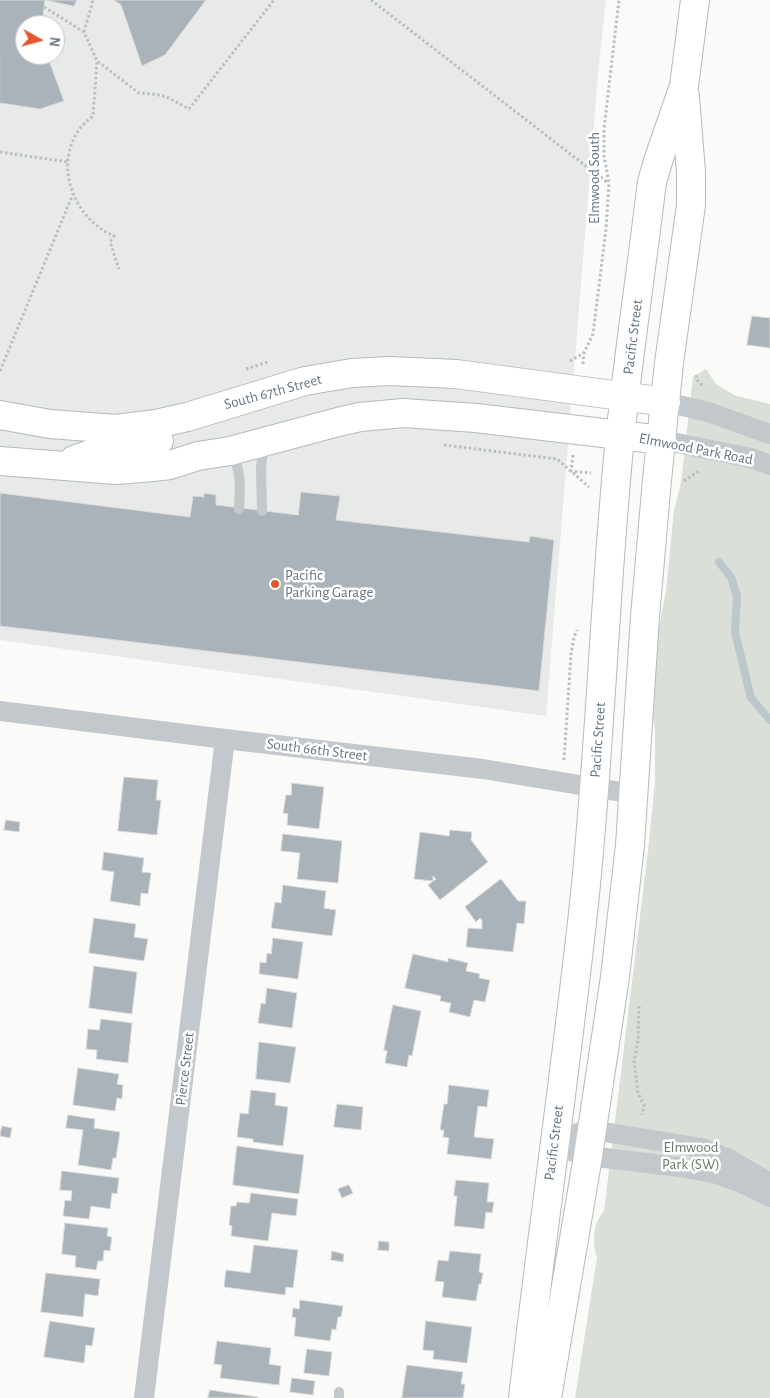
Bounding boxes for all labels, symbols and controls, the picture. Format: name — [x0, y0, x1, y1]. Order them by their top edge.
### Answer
north arrow — [15, 15, 65, 65]
text: N — [46, 36, 61, 47]
street label: Elmwood South — [585, 132, 603, 224]
street label: Pacific Street — [619, 298, 647, 376]
street label: South 67th Street — [222, 370, 324, 414]
street label: Elmwood Park Road — [637, 429, 755, 469]
place label: Pacific Parking Garage — [285, 566, 374, 601]
marker: Pacific Parking Garage — [269, 578, 281, 590]
street label: Pacific Street — [586, 702, 610, 778]
street label: South 66th Street — [266, 735, 368, 765]
street label: Pierce Street — [172, 1031, 198, 1107]
street label: Pacific Street — [540, 1104, 568, 1182]
park label: Elmwood Park (SW) — [662, 1138, 720, 1173]

